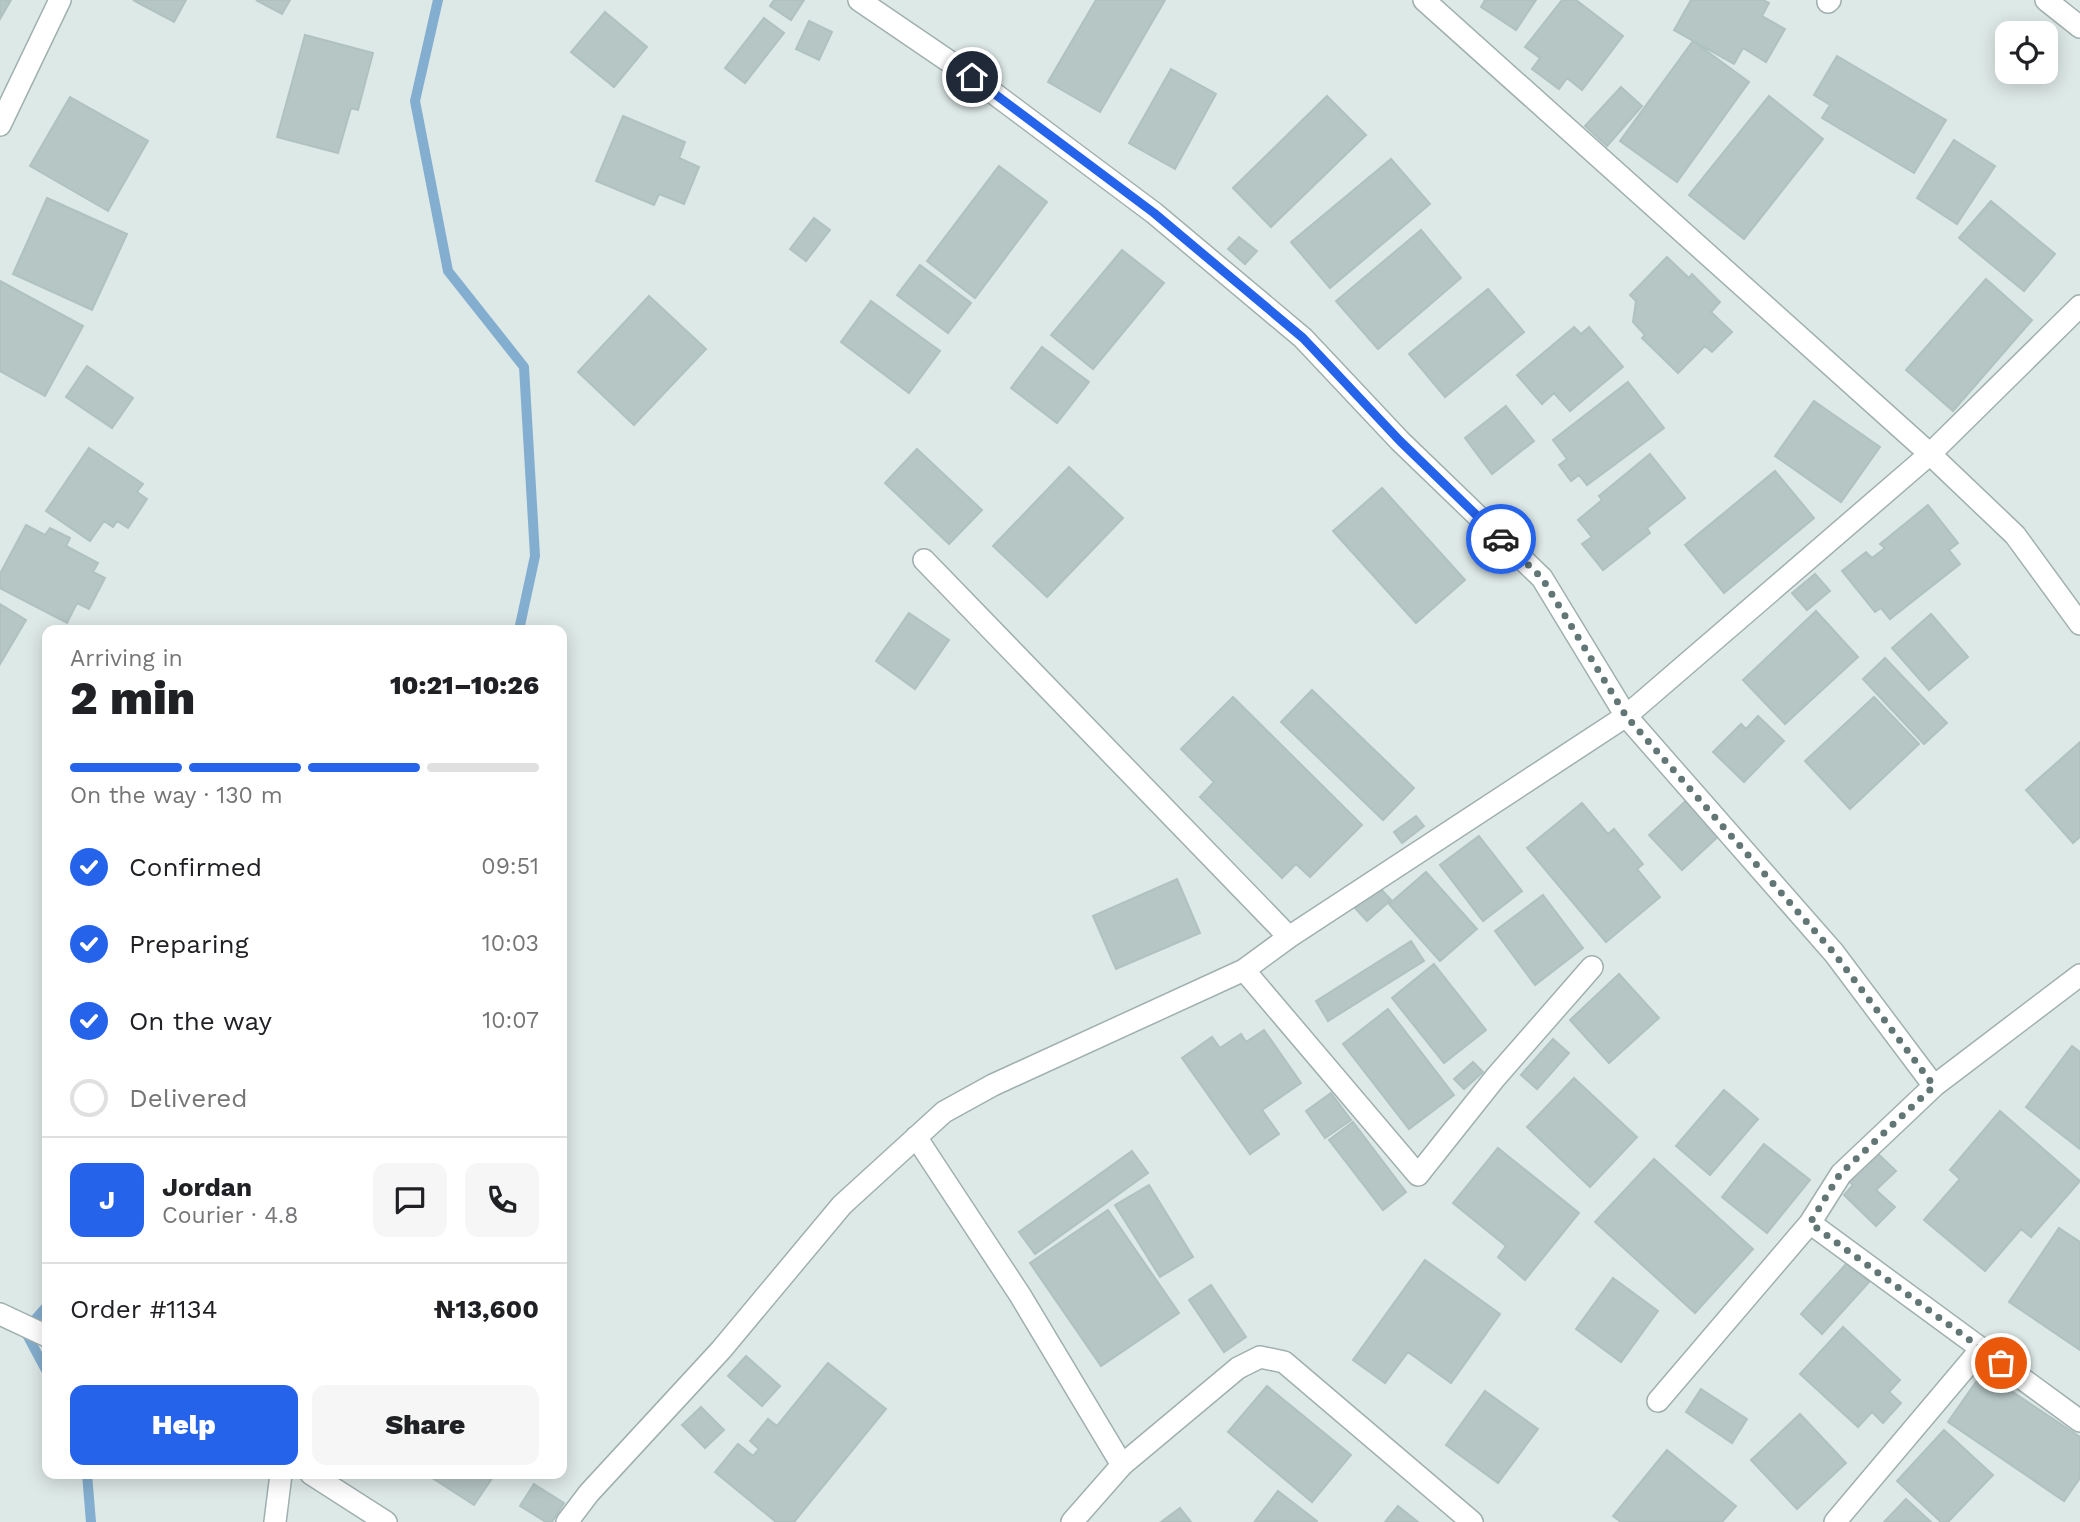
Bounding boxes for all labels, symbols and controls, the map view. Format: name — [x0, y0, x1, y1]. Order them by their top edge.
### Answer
map controls — [1995, 21, 2058, 84]
button: locate — [1995, 21, 2058, 84]
pin — [942, 47, 1002, 107]
icon: home — [953, 58, 991, 96]
courier — [1466, 504, 1536, 574]
icon: car — [1482, 520, 1520, 558]
text: Arriving in — [70, 645, 183, 672]
text: 10:21–10:26 — [390, 670, 539, 700]
text: 2 min — [70, 671, 195, 725]
text: On the way · 130 m — [70, 782, 283, 809]
icon: check — [70, 848, 108, 886]
text: Confirmed — [129, 852, 262, 882]
text: 09:51 — [481, 853, 539, 880]
icon: check — [70, 925, 108, 963]
text: Preparing — [129, 929, 249, 959]
text: 10:03 — [482, 930, 539, 957]
icon: check — [70, 1002, 108, 1040]
text: On the way — [129, 1006, 272, 1036]
text: 10:07 — [482, 1007, 539, 1034]
text: Delivered — [129, 1083, 248, 1113]
button: chat — [373, 1163, 447, 1237]
button: phone — [465, 1163, 539, 1237]
text: Jordan — [162, 1172, 252, 1202]
text: J — [99, 1185, 115, 1215]
text: Courier · 4.8 — [162, 1202, 298, 1229]
text: Order #1134 — [70, 1294, 218, 1324]
text: ₦13,600 — [434, 1294, 539, 1324]
pin — [1971, 1333, 2031, 1393]
icon: bag — [1982, 1344, 2020, 1382]
button: Help — [70, 1385, 298, 1465]
button: Share — [312, 1385, 539, 1465]

